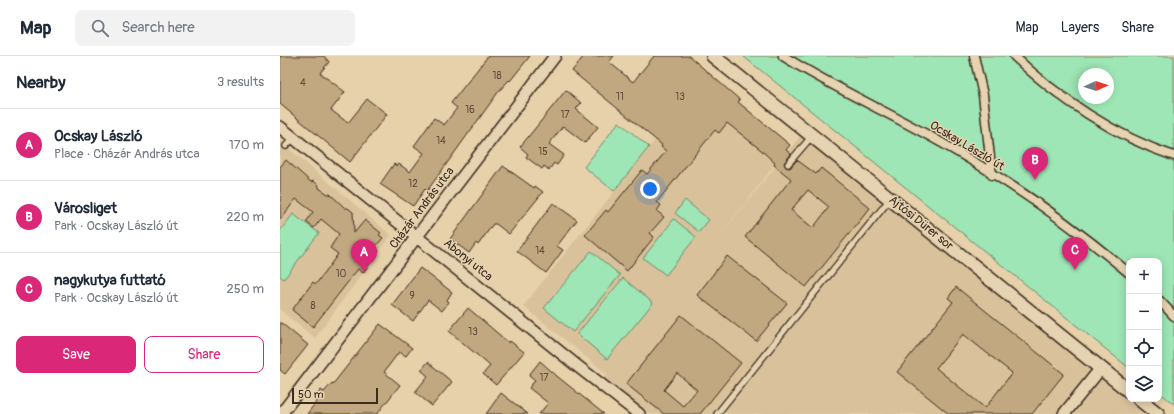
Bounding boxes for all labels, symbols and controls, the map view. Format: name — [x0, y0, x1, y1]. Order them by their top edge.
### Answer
search box — [75, 10, 355, 46]
text: Map — [20, 16, 51, 40]
icon: search — [89, 17, 111, 39]
text: Search here — [121, 18, 195, 37]
text: Map — [1016, 19, 1039, 36]
text: Layers — [1061, 19, 1099, 36]
text: Share — [1121, 19, 1154, 36]
north arrow — [1078, 68, 1114, 104]
house number: 18 — [493, 70, 501, 82]
text: Nearby — [16, 72, 65, 93]
text: 3 results — [217, 74, 264, 90]
house number: 4 — [300, 77, 306, 89]
house number: 11 — [616, 91, 624, 103]
house number: 13 — [675, 91, 685, 103]
house number: 16 — [465, 104, 475, 116]
house number: 17 — [560, 109, 570, 121]
street label: Ocskay László út — [927, 118, 1007, 174]
text: Ocskay László — [54, 127, 143, 146]
house number: 14 — [436, 135, 446, 147]
text: A — [25, 137, 33, 153]
text: 170 m — [229, 137, 264, 153]
text: Place · Cházár András utca — [54, 146, 200, 162]
house number: 15 — [538, 146, 548, 158]
pin: B — [1022, 147, 1048, 180]
street label: Cházár András utca — [386, 164, 458, 252]
house number: 12 — [408, 178, 418, 190]
your location — [640, 179, 660, 199]
street label: Ajtósi Dürer sor — [886, 192, 957, 254]
text: Városliget — [54, 199, 117, 218]
text: B — [25, 209, 33, 225]
text: 220 m — [226, 209, 264, 225]
text: Park · Ocskay László út — [54, 218, 178, 234]
street label: Abonyi utca — [440, 236, 496, 285]
pin: C — [1062, 237, 1088, 270]
pin: A — [351, 239, 377, 272]
house number: 14 — [535, 245, 545, 257]
map controls — [1126, 258, 1162, 402]
button: + — [1126, 258, 1162, 294]
house number: 10 — [336, 268, 347, 280]
text: nagykutya futtató — [54, 271, 166, 290]
text: C — [25, 281, 33, 297]
text: 250 m — [226, 281, 264, 297]
text: Park · Ocskay László út — [54, 290, 178, 306]
house number: 9 — [409, 290, 415, 302]
button: − — [1126, 294, 1162, 330]
house number: 8 — [310, 300, 316, 312]
house number: 13 — [468, 326, 478, 338]
button: locate — [1126, 330, 1162, 366]
button: Save — [16, 336, 136, 373]
button: Share — [144, 336, 264, 373]
button: layers — [1126, 366, 1162, 402]
house number: 17 — [539, 372, 549, 384]
scale bar — [292, 386, 378, 405]
text: 50 m — [298, 388, 324, 401]

